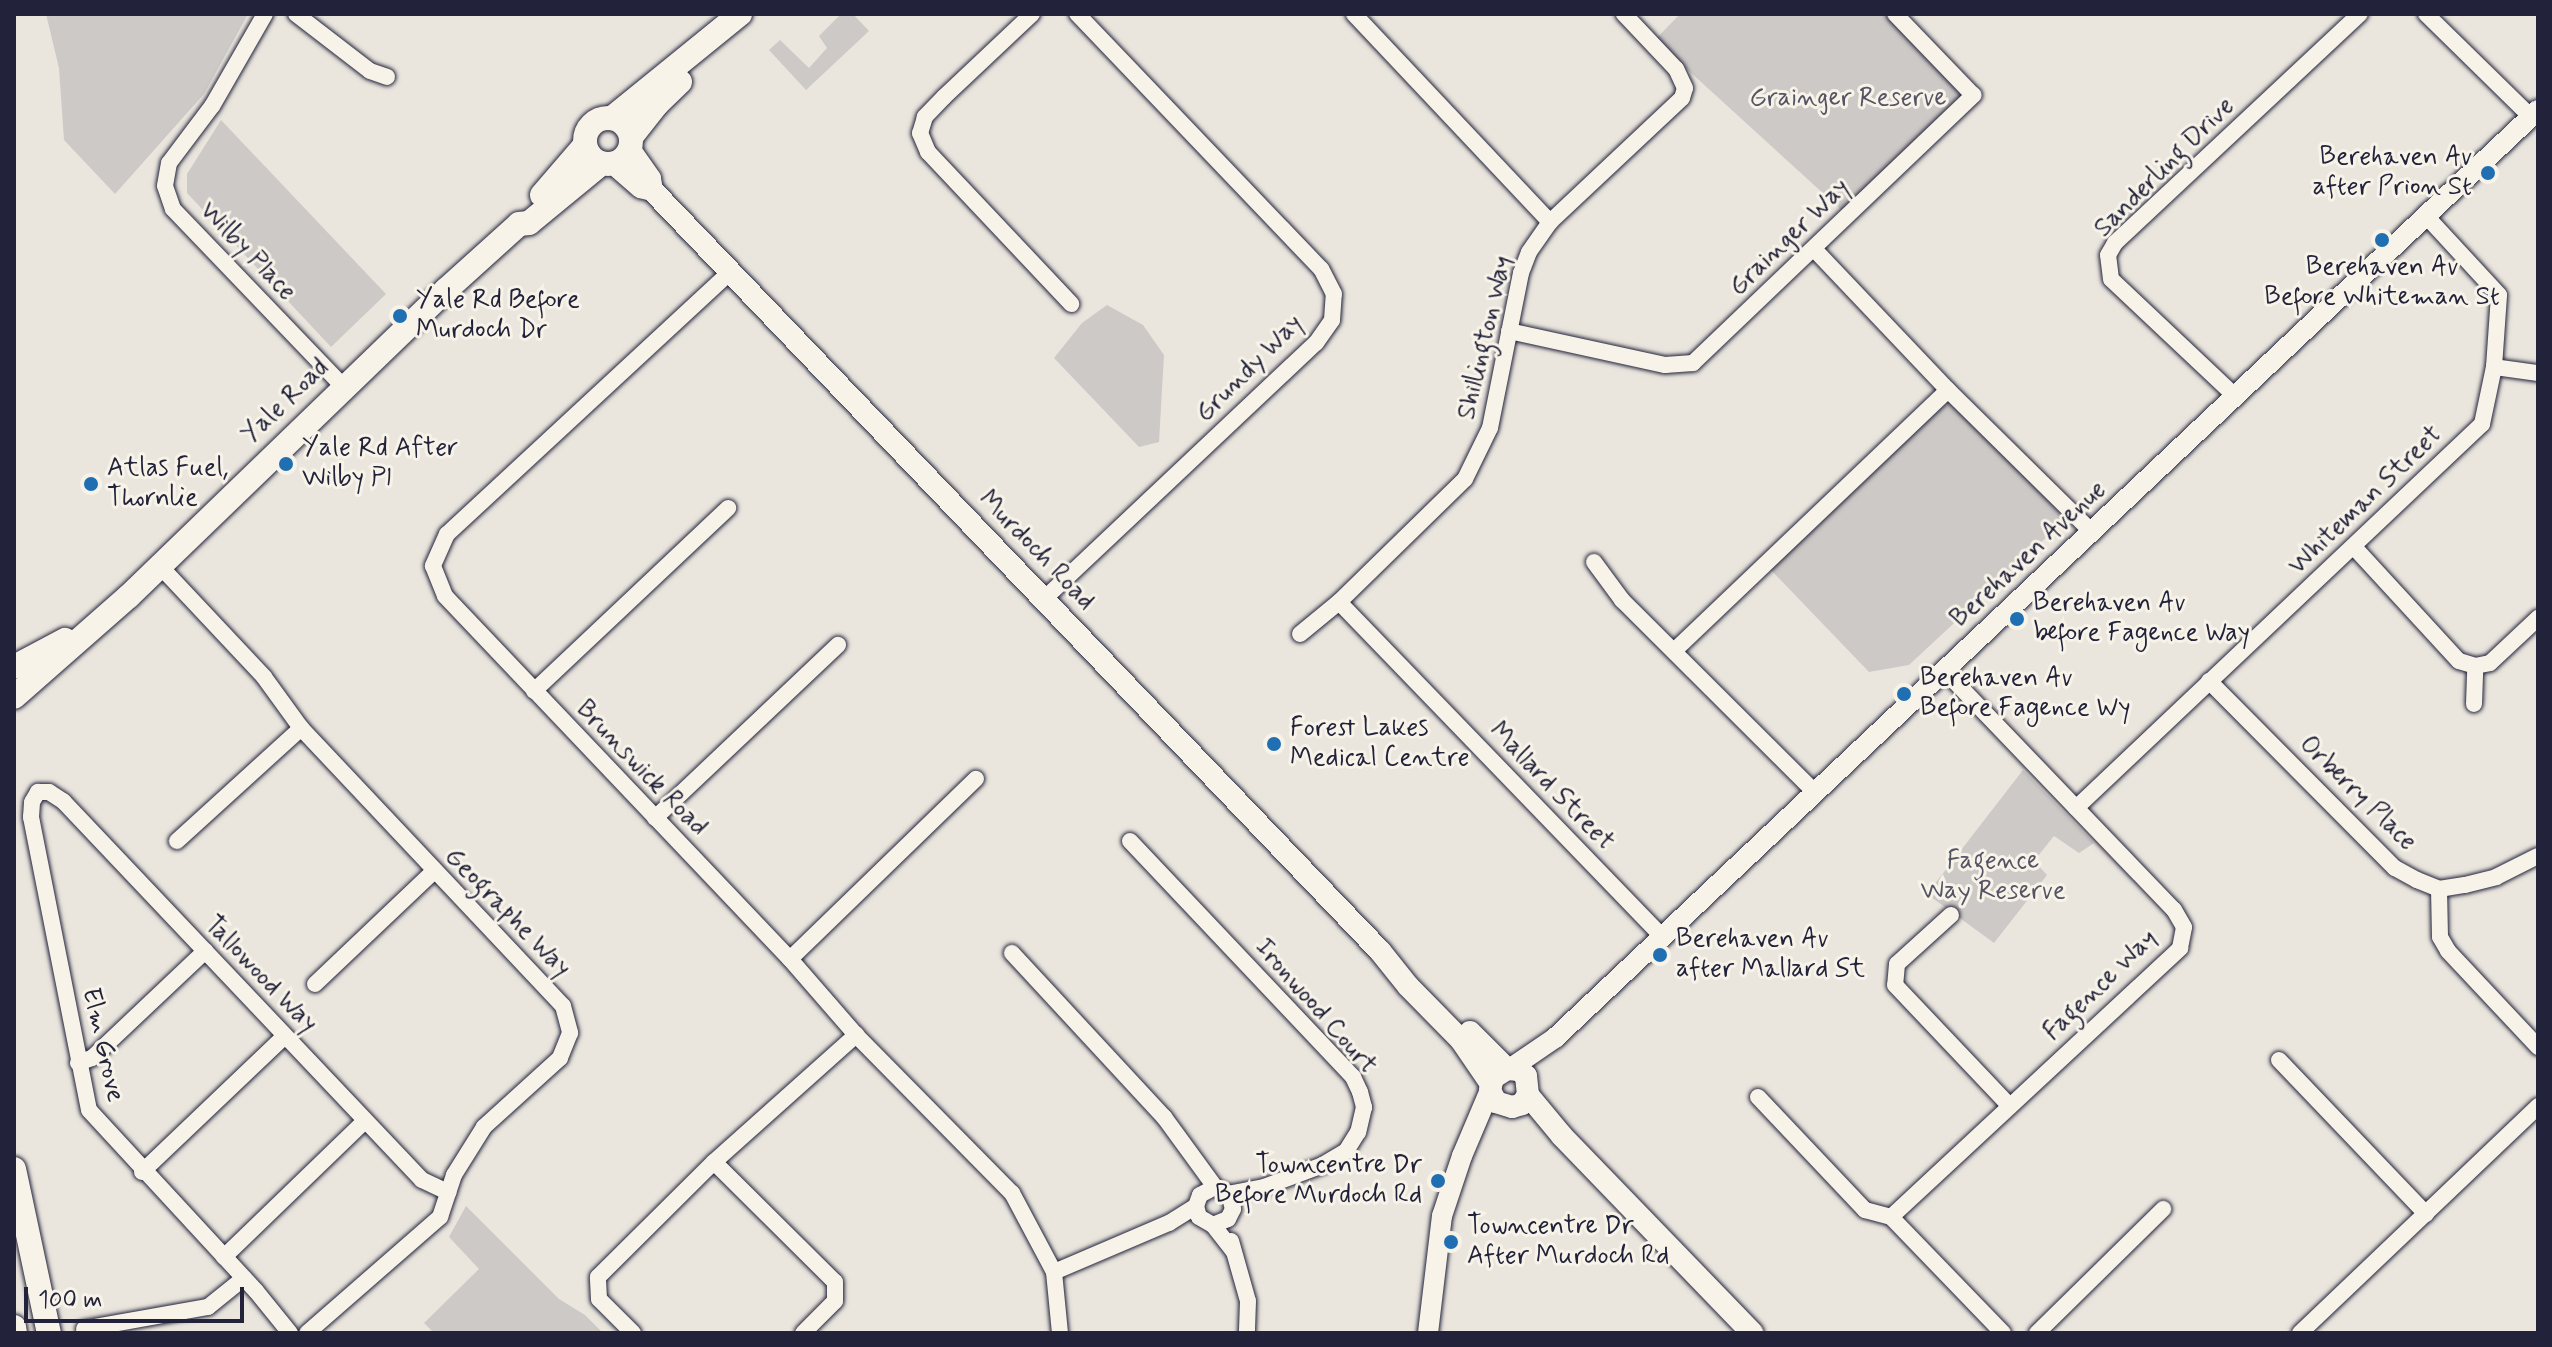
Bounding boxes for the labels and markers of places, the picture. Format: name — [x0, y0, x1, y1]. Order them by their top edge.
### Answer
place label: Berehaven Av after Prion St — [2313, 142, 2472, 204]
marker: Berehaven Av after Prion St — [2479, 164, 2497, 182]
marker: Berehaven Av Before Whiteman St — [2373, 231, 2391, 249]
place label: Berehaven Av Before Whiteman St — [2268, 252, 2496, 314]
place label: Yale Rd Before Murdoch Dr — [416, 285, 579, 346]
marker: Yale Rd Before Murdoch Dr — [391, 307, 409, 325]
place label: Yale Rd After Wilby Pl — [302, 433, 455, 494]
place label: Atlas Fuel, Thornlie — [107, 453, 225, 514]
marker: Yale Rd After Wilby Pl — [277, 455, 295, 473]
marker: Atlas Fuel, Thornlie — [82, 475, 100, 493]
place label: Berehaven Av before Fagence Way — [2033, 588, 2257, 650]
marker: Berehaven Av before Fagence Way — [2008, 610, 2026, 628]
place label: Berehaven Av Before Fagence Wy — [1920, 663, 2135, 724]
marker: Berehaven Av Before Fagence Wy — [1895, 685, 1913, 703]
place label: Forest Lakes Medical Centre — [1290, 713, 1465, 774]
marker: Forest Lakes Medical Centre — [1265, 735, 1283, 753]
place label: Berehaven Av after Mallard St — [1676, 924, 1856, 986]
marker: Berehaven Av after Mallard St — [1651, 946, 1669, 964]
place label: Towncentre Dr Before Murdoch Rd — [1213, 1150, 1422, 1212]
marker: Towncentre Dr Before Murdoch Rd — [1429, 1172, 1447, 1190]
place label: Towncentre Dr After Murdoch Rd — [1467, 1211, 1666, 1272]
marker: Towncentre Dr After Murdoch Rd — [1442, 1233, 1460, 1251]

